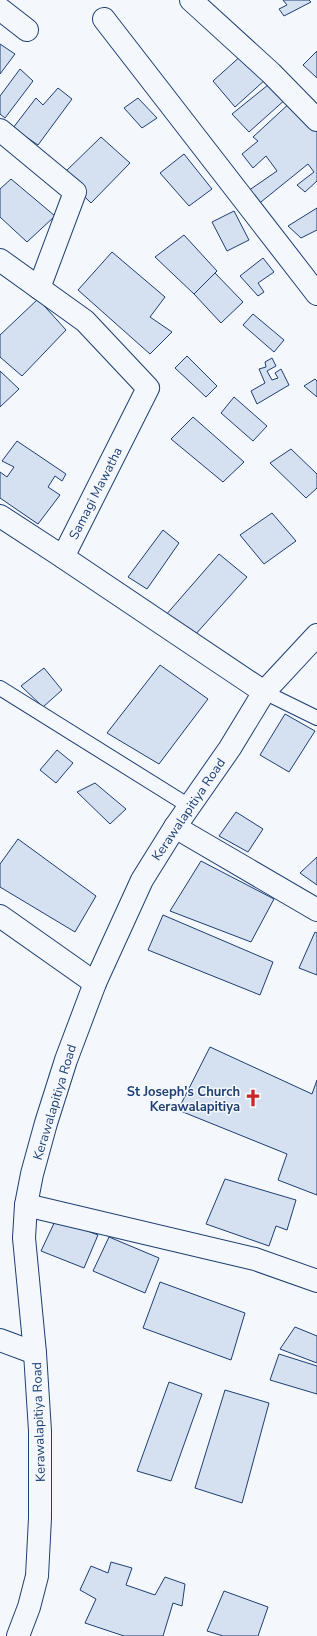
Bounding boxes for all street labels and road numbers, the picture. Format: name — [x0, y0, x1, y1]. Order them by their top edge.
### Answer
street label: Samagi Mawatha — [65, 444, 127, 543]
street label: Kerawalapitiya Road — [148, 755, 230, 864]
street label: Kerawalapitiya Road — [29, 1042, 81, 1162]
street label: Kerawalapitiya Road — [28, 1362, 50, 1482]

